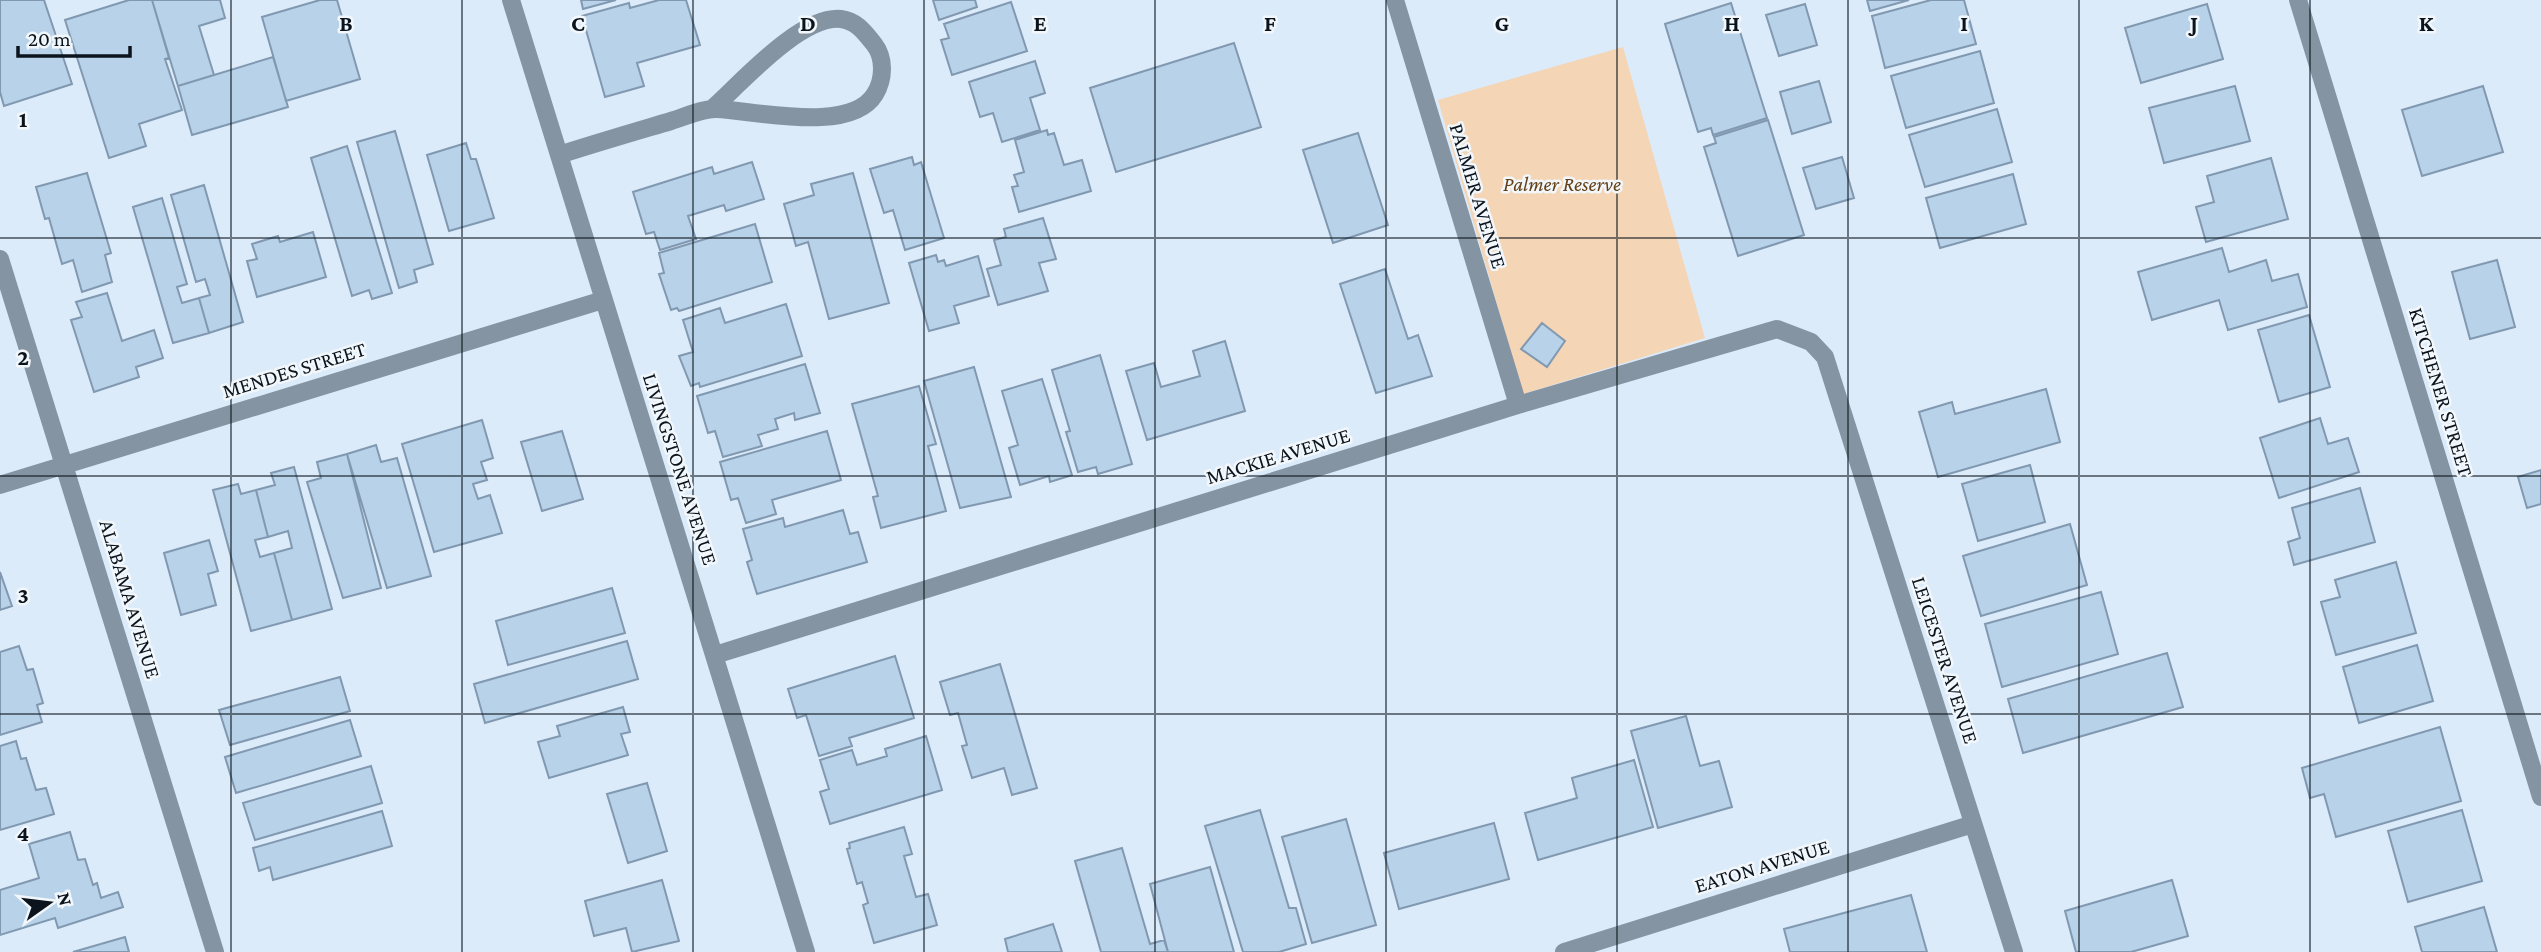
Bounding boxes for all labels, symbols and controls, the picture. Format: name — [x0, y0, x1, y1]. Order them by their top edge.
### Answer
text: B — [339, 10, 353, 36]
text: C — [571, 10, 585, 36]
text: D — [800, 10, 816, 36]
text: E — [1033, 10, 1047, 36]
text: F — [1264, 10, 1276, 36]
text: G — [1495, 10, 1510, 36]
text: H — [1724, 10, 1740, 36]
text: I — [1960, 10, 1968, 36]
text: J — [2188, 10, 2198, 36]
text: K — [2419, 10, 2434, 36]
scale bar — [18, 14, 130, 58]
text: 20 m — [28, 27, 71, 51]
text: 1 — [19, 106, 28, 132]
street label: PALMER AVENUE — [1445, 121, 1511, 271]
park label: Palmer Reserve — [1503, 172, 1621, 196]
street label: KITCHENER STREET — [2404, 305, 2478, 480]
street label: MENDES STREET — [219, 337, 369, 403]
text: 2 — [17, 344, 29, 370]
street label: LIVINGSTONE AVENUE — [638, 370, 722, 568]
street label: MACKIE AVENUE — [1203, 423, 1353, 489]
street label: ALABAMA AVENUE — [94, 517, 166, 681]
street label: LEICESTER AVENUE — [1907, 574, 1983, 746]
text: 3 — [17, 582, 29, 608]
text: 4 — [17, 820, 29, 846]
street label: EATON AVENUE — [1692, 834, 1832, 898]
north arrow — [14, 868, 84, 938]
text: N — [53, 890, 77, 908]

